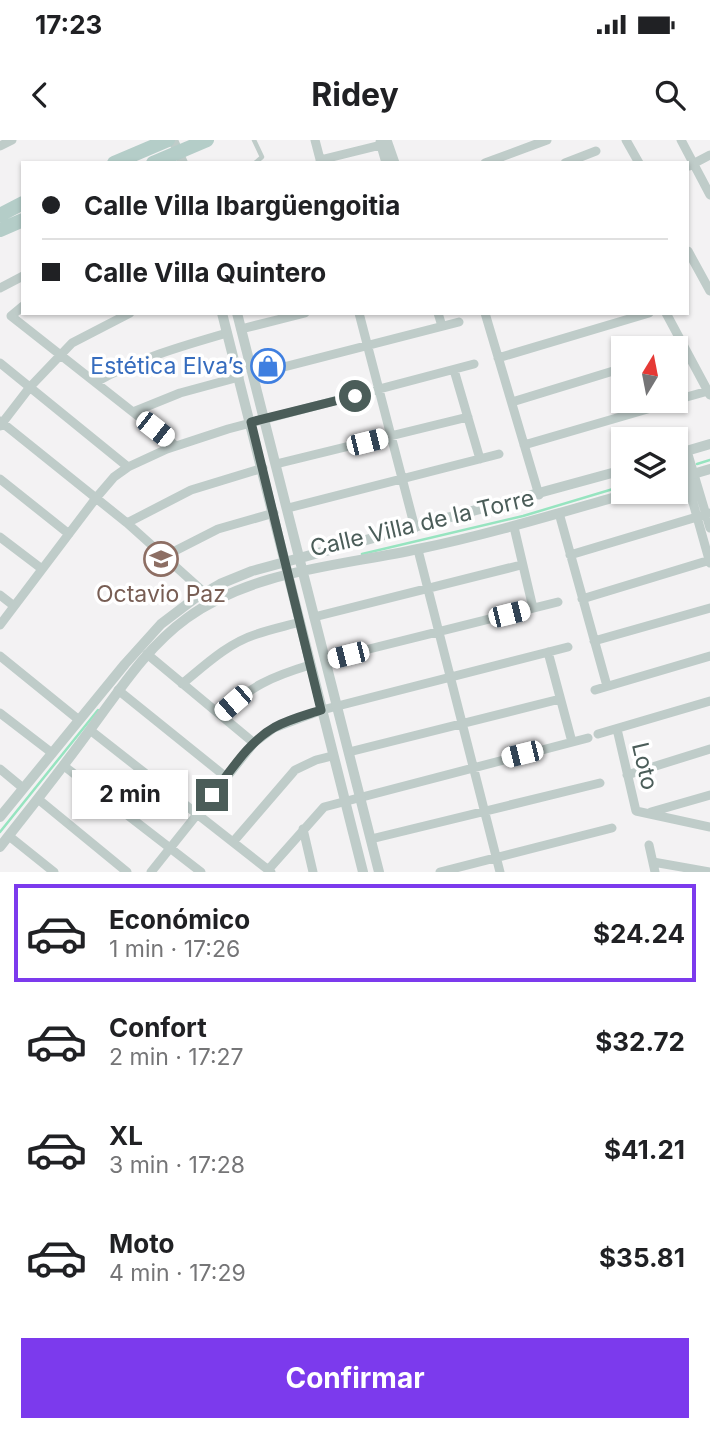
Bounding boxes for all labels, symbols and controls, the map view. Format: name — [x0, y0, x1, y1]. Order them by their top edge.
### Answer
text: 17:23 — [35, 9, 102, 40]
text: Ridey — [311, 75, 399, 114]
icon: back — [21, 76, 59, 114]
icon: search — [651, 76, 689, 114]
text: Calle Villa Ibargüengoitia — [84, 190, 400, 221]
text: Calle Villa Quintero — [84, 257, 326, 288]
north arrow — [611, 336, 688, 413]
map controls — [611, 336, 688, 504]
shop icon: Estética Elva’s — [249, 347, 287, 385]
place label: Estética Elva’s — [90, 352, 244, 380]
route start — [339, 380, 371, 412]
car — [132, 408, 179, 450]
car — [345, 427, 390, 457]
button: layers — [611, 427, 688, 504]
street label: Calle Villa de la Torre — [307, 484, 537, 562]
school or university icon: Octavio Paz — [142, 540, 180, 578]
place label: Octavio Paz — [96, 580, 226, 608]
car — [487, 599, 532, 629]
car — [326, 640, 371, 670]
car — [211, 681, 256, 725]
car — [500, 739, 545, 769]
street label: Loto — [626, 740, 664, 792]
callout: 2 min — [72, 770, 188, 820]
route end — [196, 779, 228, 811]
text: 2 min — [99, 780, 161, 808]
icon: car — [25, 902, 88, 965]
text: Económico — [109, 904, 250, 935]
text: $24.24 — [593, 918, 685, 949]
text: 1 min · 17:26 — [109, 935, 240, 963]
icon: car — [25, 1010, 88, 1073]
text: Confort — [109, 1012, 207, 1043]
text: $32.72 — [595, 1026, 685, 1057]
text: 2 min · 17:27 — [109, 1043, 244, 1071]
icon: car — [25, 1118, 88, 1181]
text: XL — [109, 1120, 143, 1151]
text: $41.21 — [604, 1134, 685, 1165]
text: 3 min · 17:28 — [109, 1151, 245, 1179]
icon: car — [25, 1226, 88, 1289]
text: Moto — [109, 1228, 174, 1259]
text: $35.81 — [599, 1242, 685, 1273]
text: 4 min · 17:29 — [109, 1259, 246, 1287]
button: Confirmar — [21, 1338, 689, 1418]

